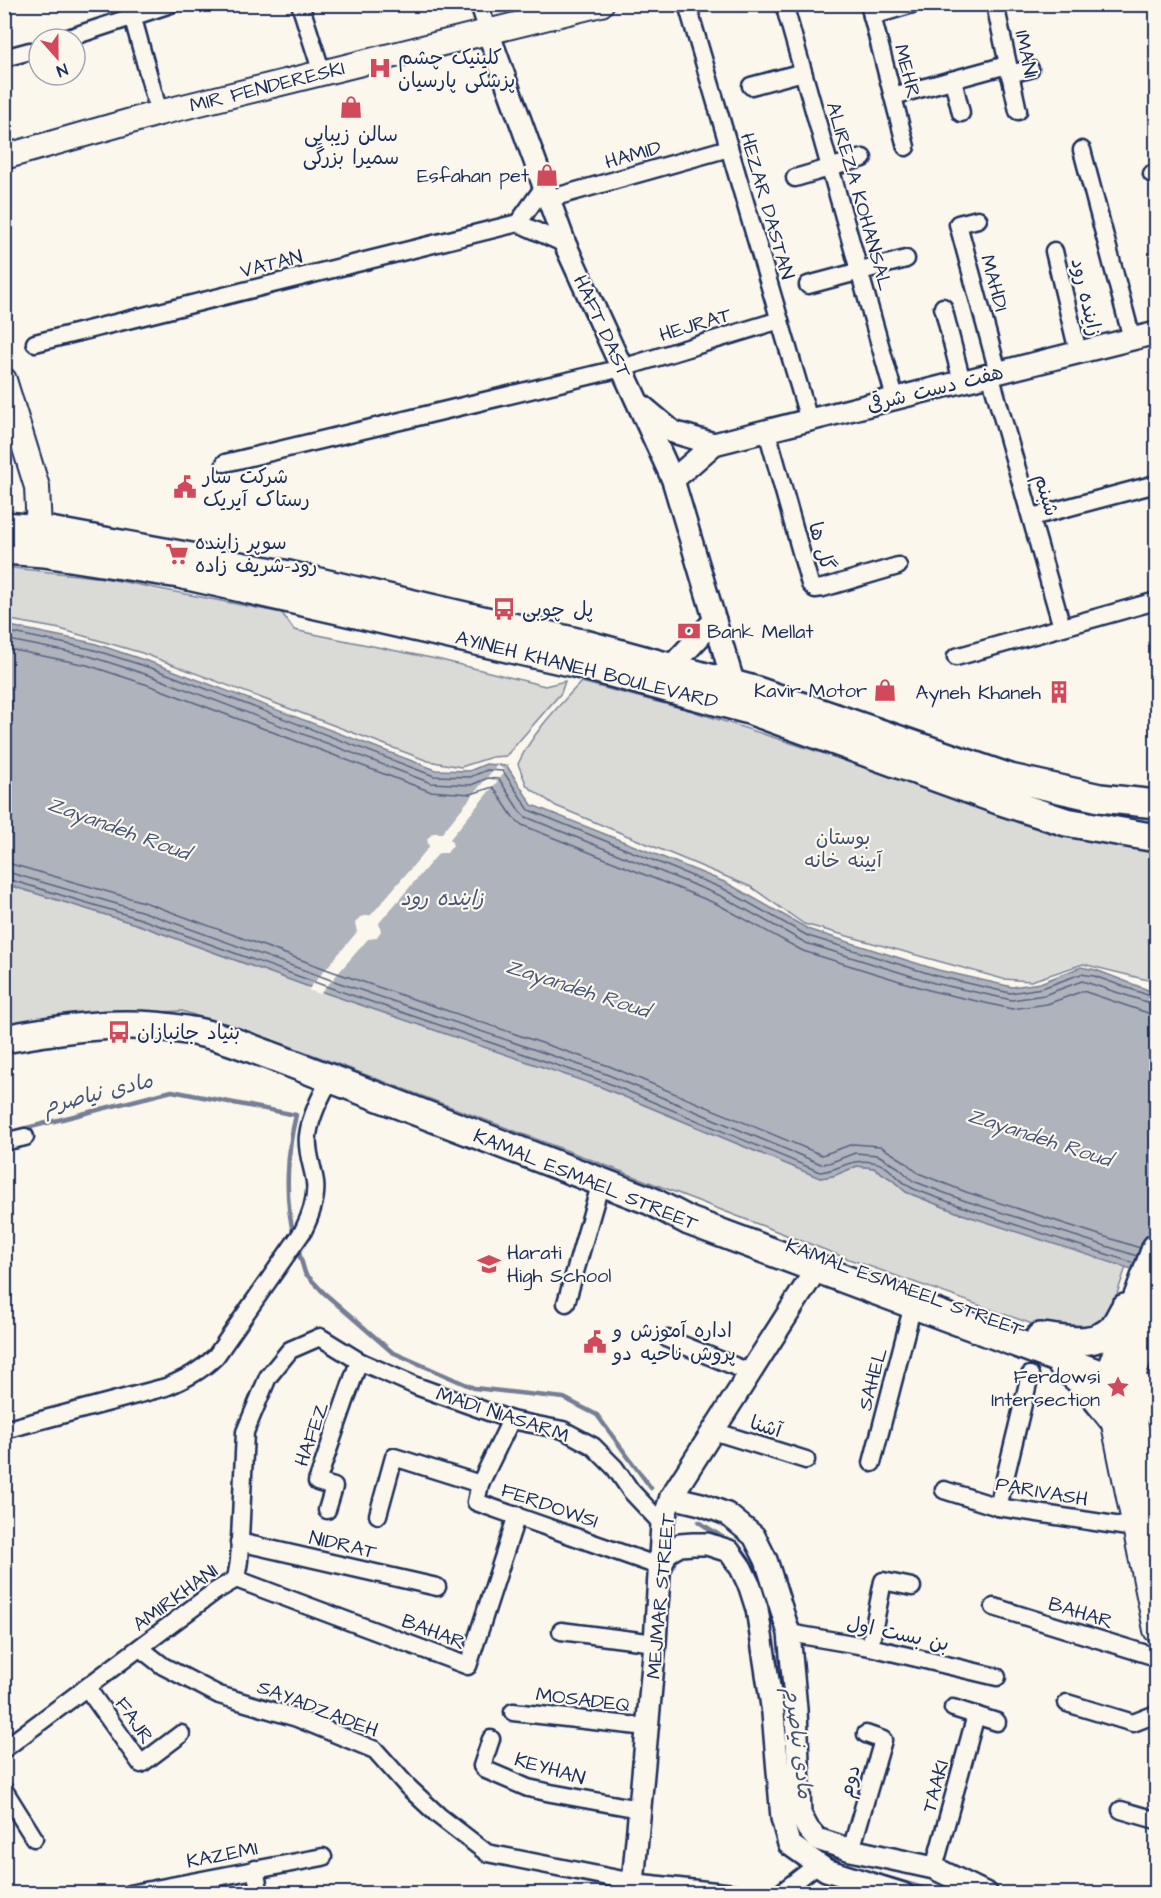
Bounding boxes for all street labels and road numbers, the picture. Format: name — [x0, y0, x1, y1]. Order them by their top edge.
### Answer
street label: IMANI — [1007, 28, 1045, 81]
street label: MEHR — [887, 41, 927, 101]
street label: MIR FENDERESKI — [187, 54, 348, 120]
street label: ALIREZA KOHANSAL — [819, 99, 899, 294]
street label: HEZAR DASTAN — [733, 130, 801, 283]
street label: HAMID — [602, 134, 665, 176]
street label: VATAN — [237, 243, 305, 285]
street label: MAHDI — [973, 252, 1015, 315]
street label: زاینده رود — [1063, 255, 1109, 339]
street label: HAFT DAST — [566, 271, 638, 383]
street label: HEJRAT — [656, 301, 735, 349]
street label: هفت دست شرقی — [864, 358, 1006, 419]
street label: شبنم — [1027, 471, 1065, 520]
street label: گل ها — [801, 519, 841, 574]
street label: AYINEH KHANEH BOULEVARD — [453, 624, 721, 716]
street label: KAMAL ESMAEL STREET — [469, 1122, 702, 1238]
street label: KAMAL ESMAEEL STREET — [782, 1232, 1028, 1344]
street label: SAHEL — [851, 1345, 895, 1414]
street label: MADI NIASARM — [433, 1380, 573, 1450]
street label: HAFEZ — [288, 1398, 336, 1470]
street label: آشنا — [746, 1409, 786, 1445]
street label: PARIVASH — [994, 1470, 1090, 1514]
street label: FERDOWSI — [497, 1476, 602, 1536]
street label: MEJMAR STREET — [640, 1512, 682, 1680]
street label: NIDRAT — [306, 1524, 380, 1566]
street label: AMIRKHANI — [127, 1557, 224, 1638]
street label: BAHAR — [1045, 1590, 1116, 1636]
street label: BAHAR — [398, 1607, 470, 1657]
street label: بن بست اول — [844, 1609, 952, 1658]
street label: SAYADZADEH — [253, 1673, 382, 1745]
street label: MOSADEQ — [534, 1680, 632, 1720]
street label: FAJR — [108, 1691, 160, 1750]
street label: KEYHAN — [511, 1746, 588, 1792]
street label: TAAKI — [916, 1757, 956, 1816]
street label: دوم — [832, 1762, 869, 1801]
street label: KAZEMI — [184, 1834, 260, 1876]

